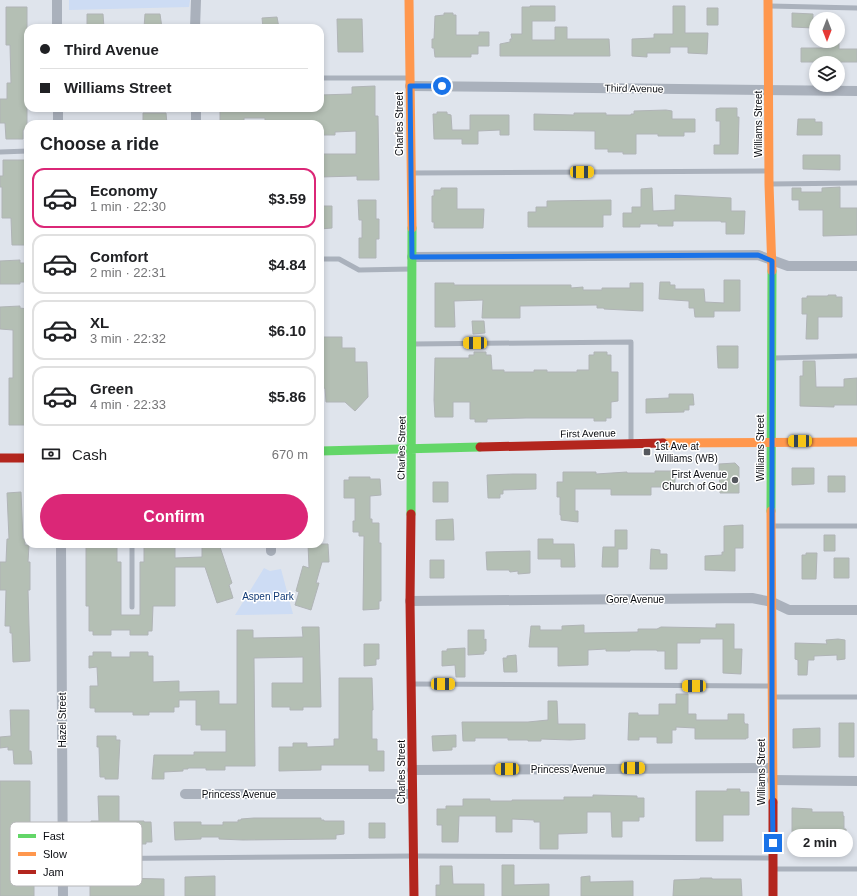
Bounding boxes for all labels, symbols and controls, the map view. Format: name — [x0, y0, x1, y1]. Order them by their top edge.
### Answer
north arrow — [809, 12, 845, 48]
map controls — [809, 12, 845, 92]
text: Third Avenue — [64, 41, 159, 58]
button: layers — [809, 56, 845, 92]
route start — [433, 77, 451, 95]
text: Williams Street — [64, 79, 171, 96]
street label: Third Avenue — [605, 82, 664, 95]
street label: Williams Street — [753, 90, 764, 157]
street label: Charles Street — [394, 92, 405, 156]
text: Choose a ride — [40, 134, 159, 154]
car — [570, 166, 594, 178]
icon: car — [42, 180, 78, 216]
text: Economy — [90, 182, 158, 199]
text: $3.59 — [268, 190, 306, 207]
text: 1 min · 22:30 — [90, 199, 166, 214]
icon: car — [42, 246, 78, 282]
text: Comfort — [90, 248, 148, 265]
text: $4.84 — [268, 256, 306, 273]
text: 2 min · 22:31 — [90, 265, 166, 280]
icon: car — [42, 312, 78, 348]
text: XL — [90, 314, 109, 331]
text: $6.10 — [268, 322, 306, 339]
text: 3 min · 22:32 — [90, 331, 166, 346]
car — [463, 337, 487, 349]
icon: car — [42, 378, 78, 414]
text: Green — [90, 380, 133, 397]
text: $5.86 — [268, 388, 306, 405]
text: 4 min · 22:33 — [90, 397, 166, 412]
street label: Williams Street — [755, 414, 766, 481]
street label: Charles Street — [395, 416, 408, 480]
street label: First Avenue — [560, 428, 616, 439]
car — [788, 435, 812, 447]
place label: 1st Ave at Williams (WB) — [655, 441, 718, 464]
icon: cash — [40, 443, 62, 465]
text: Cash — [72, 446, 107, 463]
text: 670 m — [272, 447, 308, 462]
marker: 1st Ave at Williams (WB) — [642, 447, 652, 457]
place label: First Avenue Church of God — [662, 469, 727, 492]
marker: First Avenue Church of God — [730, 475, 740, 485]
button: Confirm — [40, 494, 308, 540]
park label: Aspen Park — [242, 591, 295, 602]
street label: Gore Avenue — [606, 594, 665, 605]
car — [431, 678, 455, 690]
car — [682, 680, 706, 692]
street label: Hazel Street — [57, 692, 68, 748]
street label: Williams Street — [756, 738, 767, 805]
street label: Charles Street — [396, 740, 407, 804]
car — [621, 762, 645, 774]
car — [495, 763, 519, 775]
street label: Princess Avenue — [531, 764, 606, 775]
street label: Princess Avenue — [202, 789, 277, 800]
legend — [10, 822, 142, 886]
callout: 2 min — [787, 829, 853, 857]
text: Fast — [43, 830, 64, 842]
route end — [764, 834, 782, 852]
text: 2 min — [803, 835, 837, 850]
text: Slow — [43, 848, 67, 860]
text: Jam — [43, 866, 64, 878]

